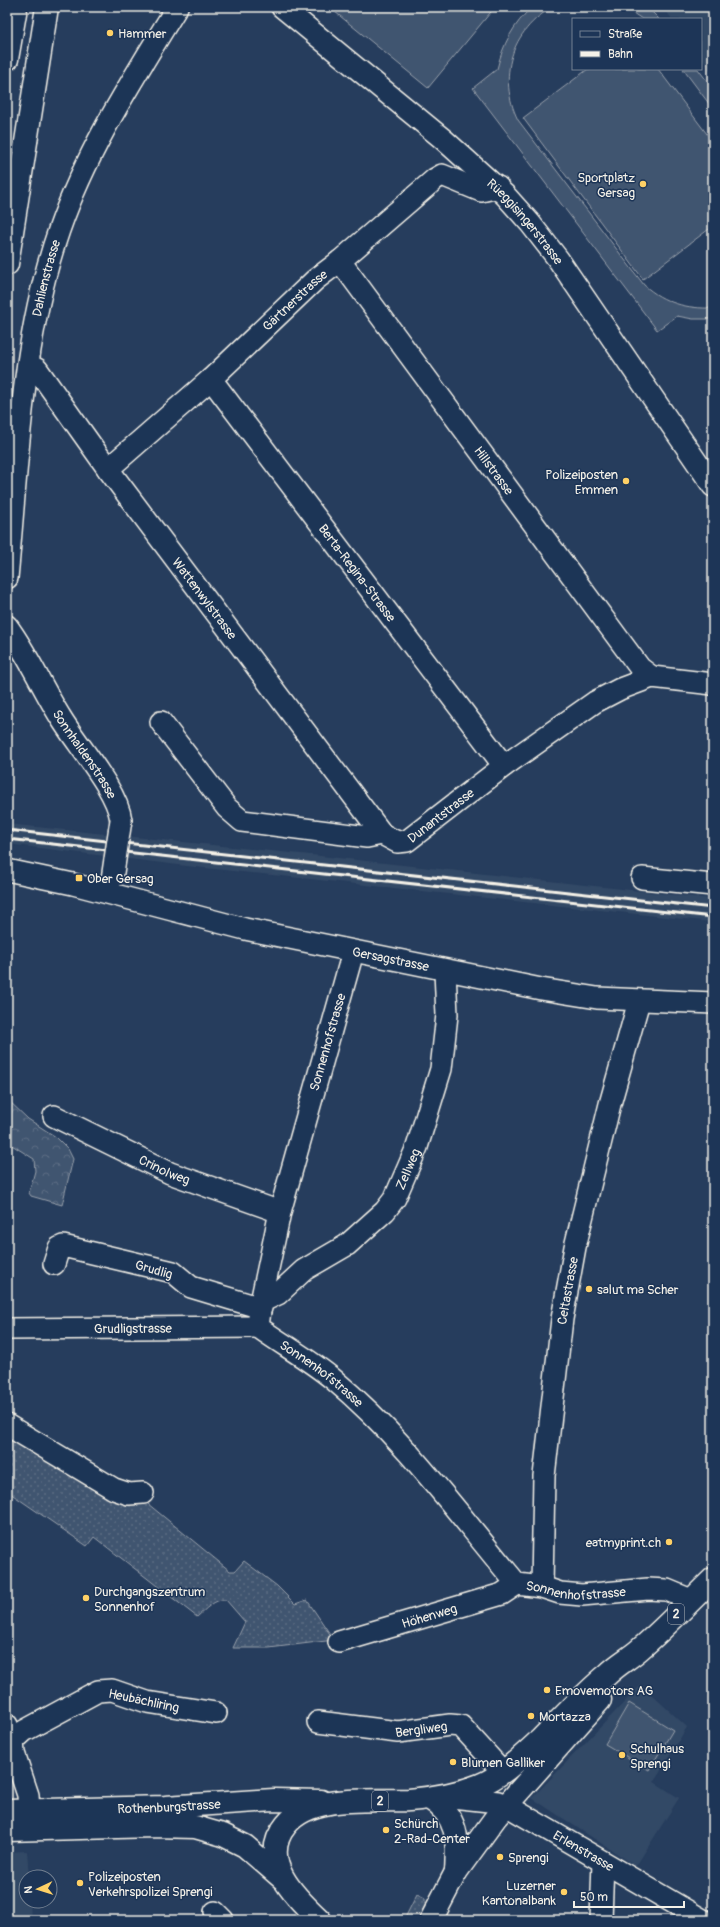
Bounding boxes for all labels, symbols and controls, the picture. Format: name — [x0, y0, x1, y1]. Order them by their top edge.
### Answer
legend — [572, 18, 702, 70]
place label: Hammer — [118, 26, 167, 42]
text: Straße — [608, 27, 642, 42]
marker: Hammer — [105, 28, 115, 38]
text: Bahn — [608, 47, 633, 62]
place label: Sportplatz Gersag — [578, 170, 635, 201]
street label: Rüeggisingerstrasse — [483, 176, 567, 268]
marker: Sportplatz Gersag — [638, 179, 648, 189]
street label: Dahlienstrasse — [29, 237, 64, 318]
street label: Gärtnerstrasse — [260, 266, 331, 335]
street label: Hillstrasse — [470, 443, 517, 499]
place label: Polizeiposten Emmen — [545, 467, 618, 498]
marker: Polizeiposten Emmen — [621, 476, 631, 486]
street label: Berta-Regina-Strasse — [315, 521, 399, 626]
street label: Wattenwylstrasse — [168, 555, 240, 643]
street label: Sonnhaldenstrasse — [49, 707, 120, 802]
street label: Dunantstrasse — [405, 785, 478, 847]
place label: Ober Gersag — [87, 871, 154, 887]
marker: Ober Gersag — [74, 873, 84, 883]
street label: Gersagstrasse — [351, 944, 431, 975]
street label: Sonnenhofstrasse — [306, 991, 350, 1093]
street label: Zellweg — [393, 1146, 425, 1192]
street label: Crinolweg — [136, 1152, 192, 1189]
street label: Celtastrasse — [554, 1255, 582, 1325]
street label: Grudlig — [133, 1257, 175, 1283]
place label: salut ma Scher — [597, 1282, 679, 1298]
marker: salut ma Scher — [584, 1284, 594, 1294]
street label: Grudligstrasse — [94, 1321, 173, 1337]
street label: Sonnenhofstrasse — [277, 1337, 367, 1411]
place label: eatmyprint.ch — [586, 1535, 661, 1551]
marker: eatmyprint.ch — [664, 1537, 674, 1547]
street label: Sonnenhofstrasse — [525, 1578, 627, 1604]
place label: Durchgangszentrum Sonnenhof — [94, 1584, 205, 1615]
marker: Durchgangszentrum Sonnenhof — [81, 1593, 91, 1603]
street label: Höhenweg — [400, 1601, 459, 1632]
road number: 2 — [668, 1604, 684, 1624]
place label: Emovemotors AG — [555, 1683, 654, 1699]
marker: Emovemotors AG — [542, 1685, 552, 1695]
street label: Heubächliring — [107, 1686, 181, 1716]
place label: Mortazza — [539, 1709, 591, 1725]
marker: Mortazza — [526, 1711, 536, 1721]
street label: Bergliweg — [394, 1718, 449, 1741]
place label: Schulhaus Sprengi — [630, 1741, 684, 1772]
marker: Schulhaus Sprengi — [617, 1750, 627, 1760]
place label: Blumen Galliker — [461, 1755, 545, 1771]
marker: Blumen Galliker — [448, 1757, 458, 1767]
road number: 2 — [372, 1791, 388, 1811]
street label: Rothenburgstrasse — [117, 1796, 222, 1817]
place label: Schürch 2-Rad-Center — [394, 1816, 470, 1847]
marker: Schürch 2-Rad-Center — [381, 1825, 391, 1835]
street label: Erlenstrasse — [550, 1827, 617, 1876]
place label: Sprengi — [508, 1850, 548, 1866]
marker: Sprengi — [495, 1852, 505, 1862]
north arrow — [18, 1869, 58, 1909]
place label: Polizeiposten Verkehrspolizei Sprengi — [88, 1869, 213, 1900]
marker: Polizeiposten Verkehrspolizei Sprengi — [75, 1878, 85, 1888]
place label: Luzerner Kantonalbank — [482, 1878, 557, 1909]
scale bar — [574, 1883, 684, 1909]
text: N — [22, 1885, 35, 1894]
marker: Luzerner Kantonalbank — [559, 1887, 569, 1897]
text: 50 m — [580, 1890, 608, 1905]

